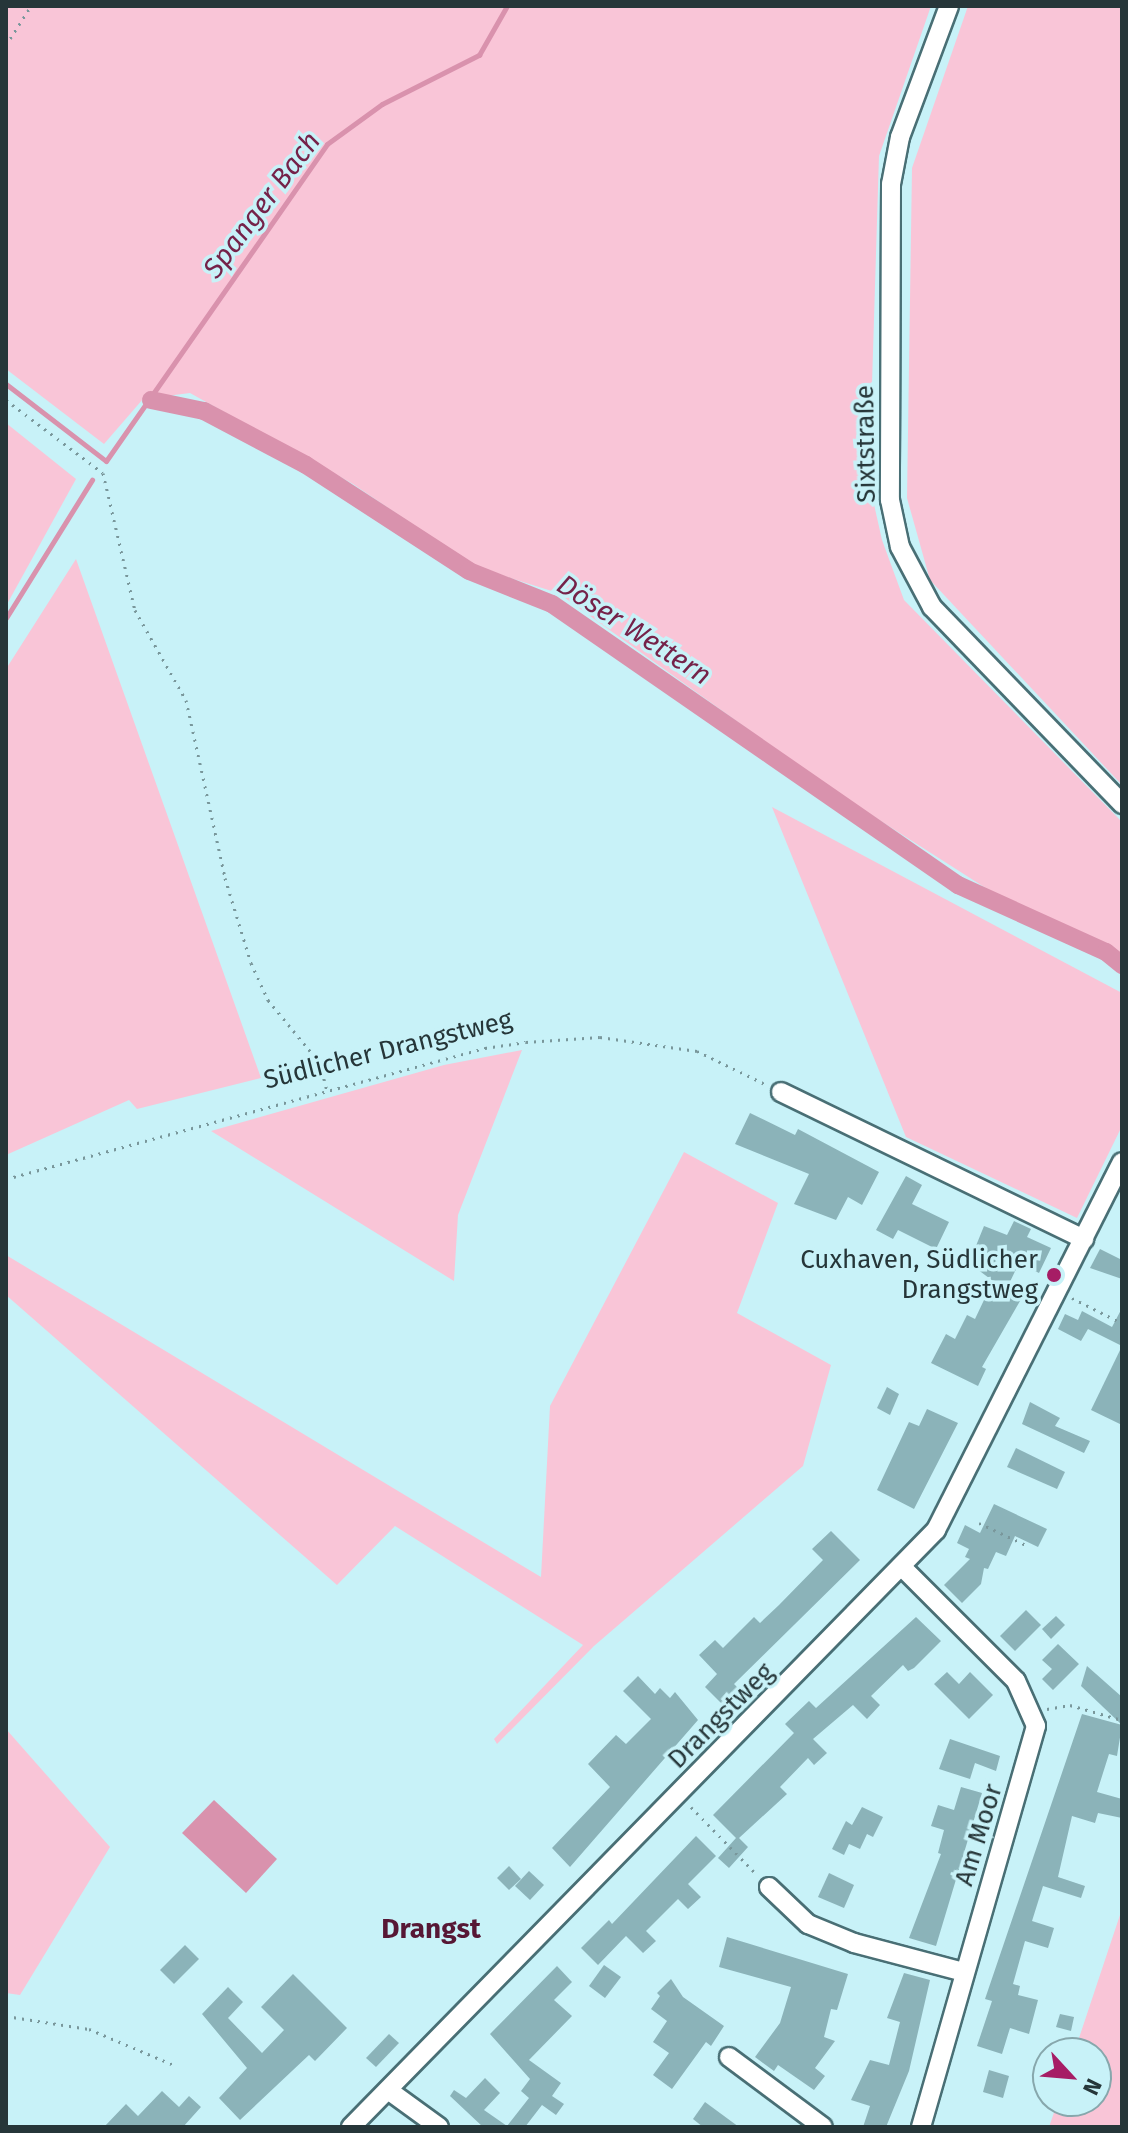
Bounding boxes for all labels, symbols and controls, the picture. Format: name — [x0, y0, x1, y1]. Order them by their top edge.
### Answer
water label: Spanger Bach — [196, 125, 328, 285]
street label: Sixtstraße — [849, 385, 883, 503]
water label: Döser Wettern — [551, 568, 717, 692]
street label: Südlicher Drangstweg — [261, 1004, 515, 1096]
place label: Cuxhaven, Südlicher Drangstweg — [800, 1244, 1038, 1306]
marker: Cuxhaven, Südlicher Drangstweg — [1045, 1266, 1063, 1284]
street label: Drangstweg — [662, 1657, 780, 1775]
street label: Am Moor — [949, 1780, 1009, 1890]
district label: Drangst — [381, 1912, 481, 1946]
north arrow — [1032, 2037, 1112, 2117]
text: N — [1077, 2074, 1108, 2099]

